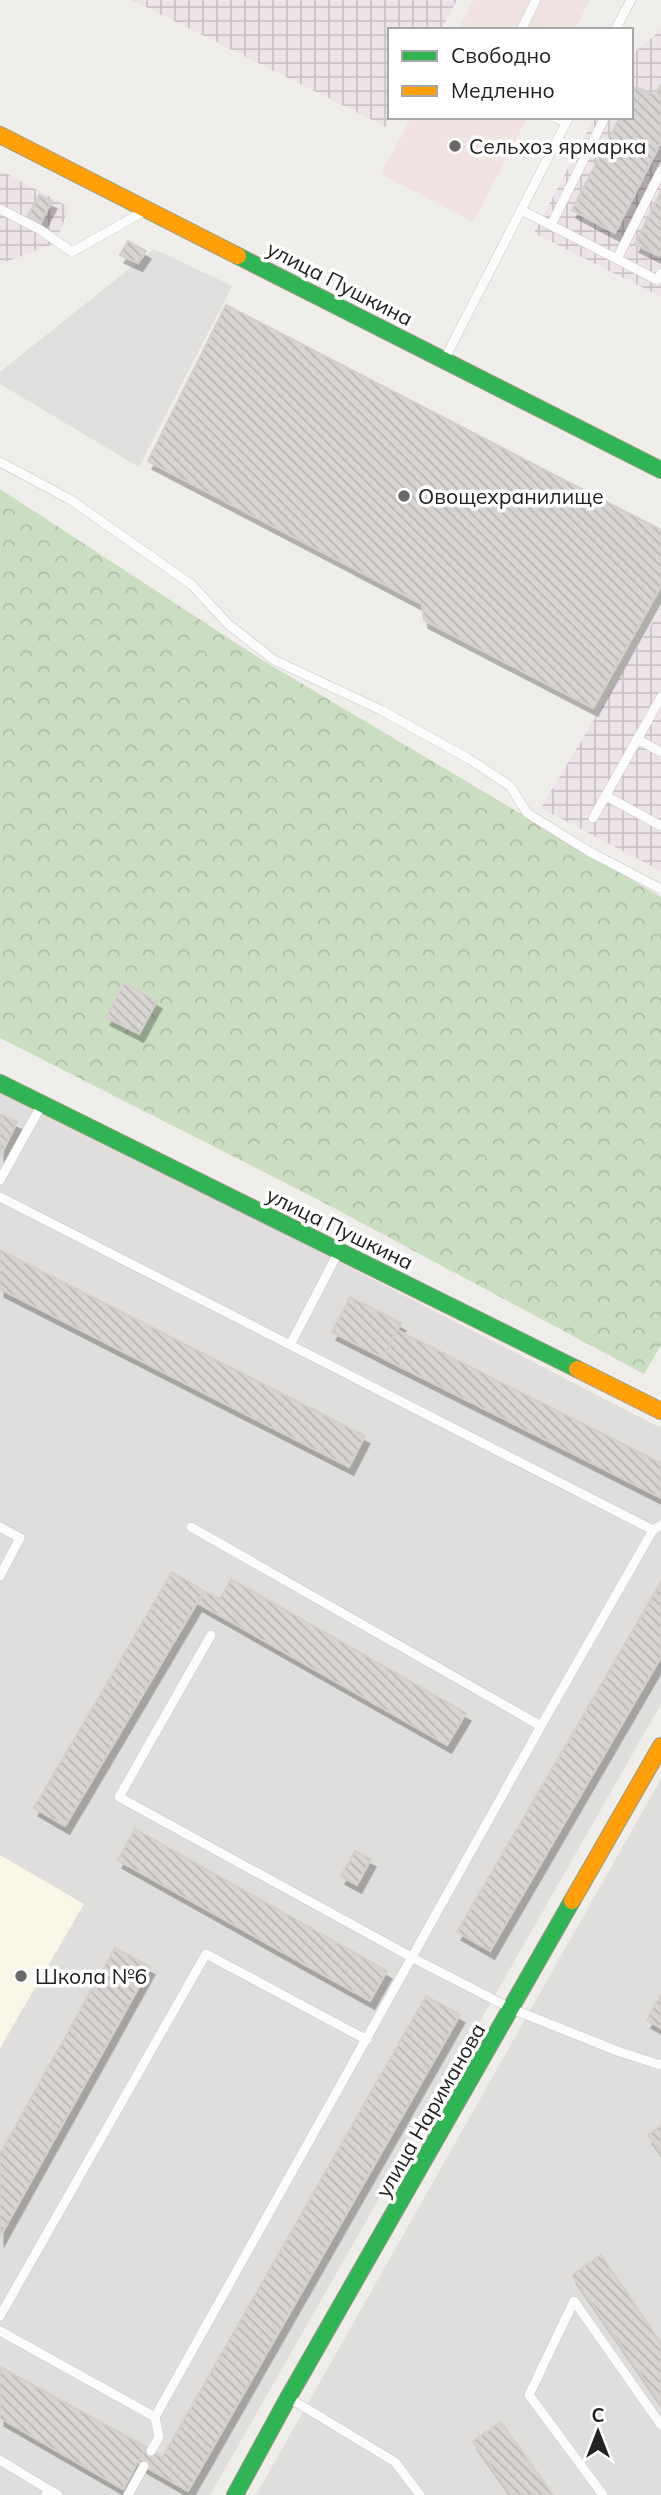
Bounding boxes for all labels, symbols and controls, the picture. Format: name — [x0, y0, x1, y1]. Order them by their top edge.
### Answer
legend — [388, 28, 633, 119]
text: Свободно — [451, 42, 551, 68]
text: Медленно — [451, 77, 555, 103]
place label: Сельхоз ярмарка — [469, 133, 646, 159]
marker: Сельхоз ярмарка — [447, 138, 463, 154]
street label: улица Пушкина — [263, 235, 417, 331]
place label: Овощехранилище — [418, 483, 604, 509]
marker: Овощехранилище — [396, 488, 412, 504]
street label: улица Пушкина — [262, 1181, 418, 1275]
place label: Школа №6 — [35, 1963, 147, 1989]
marker: Школа №6 — [13, 1968, 29, 1984]
street label: улица Нариманова — [369, 2018, 491, 2202]
north arrow — [563, 2397, 633, 2467]
text: С — [591, 2403, 605, 2427]

